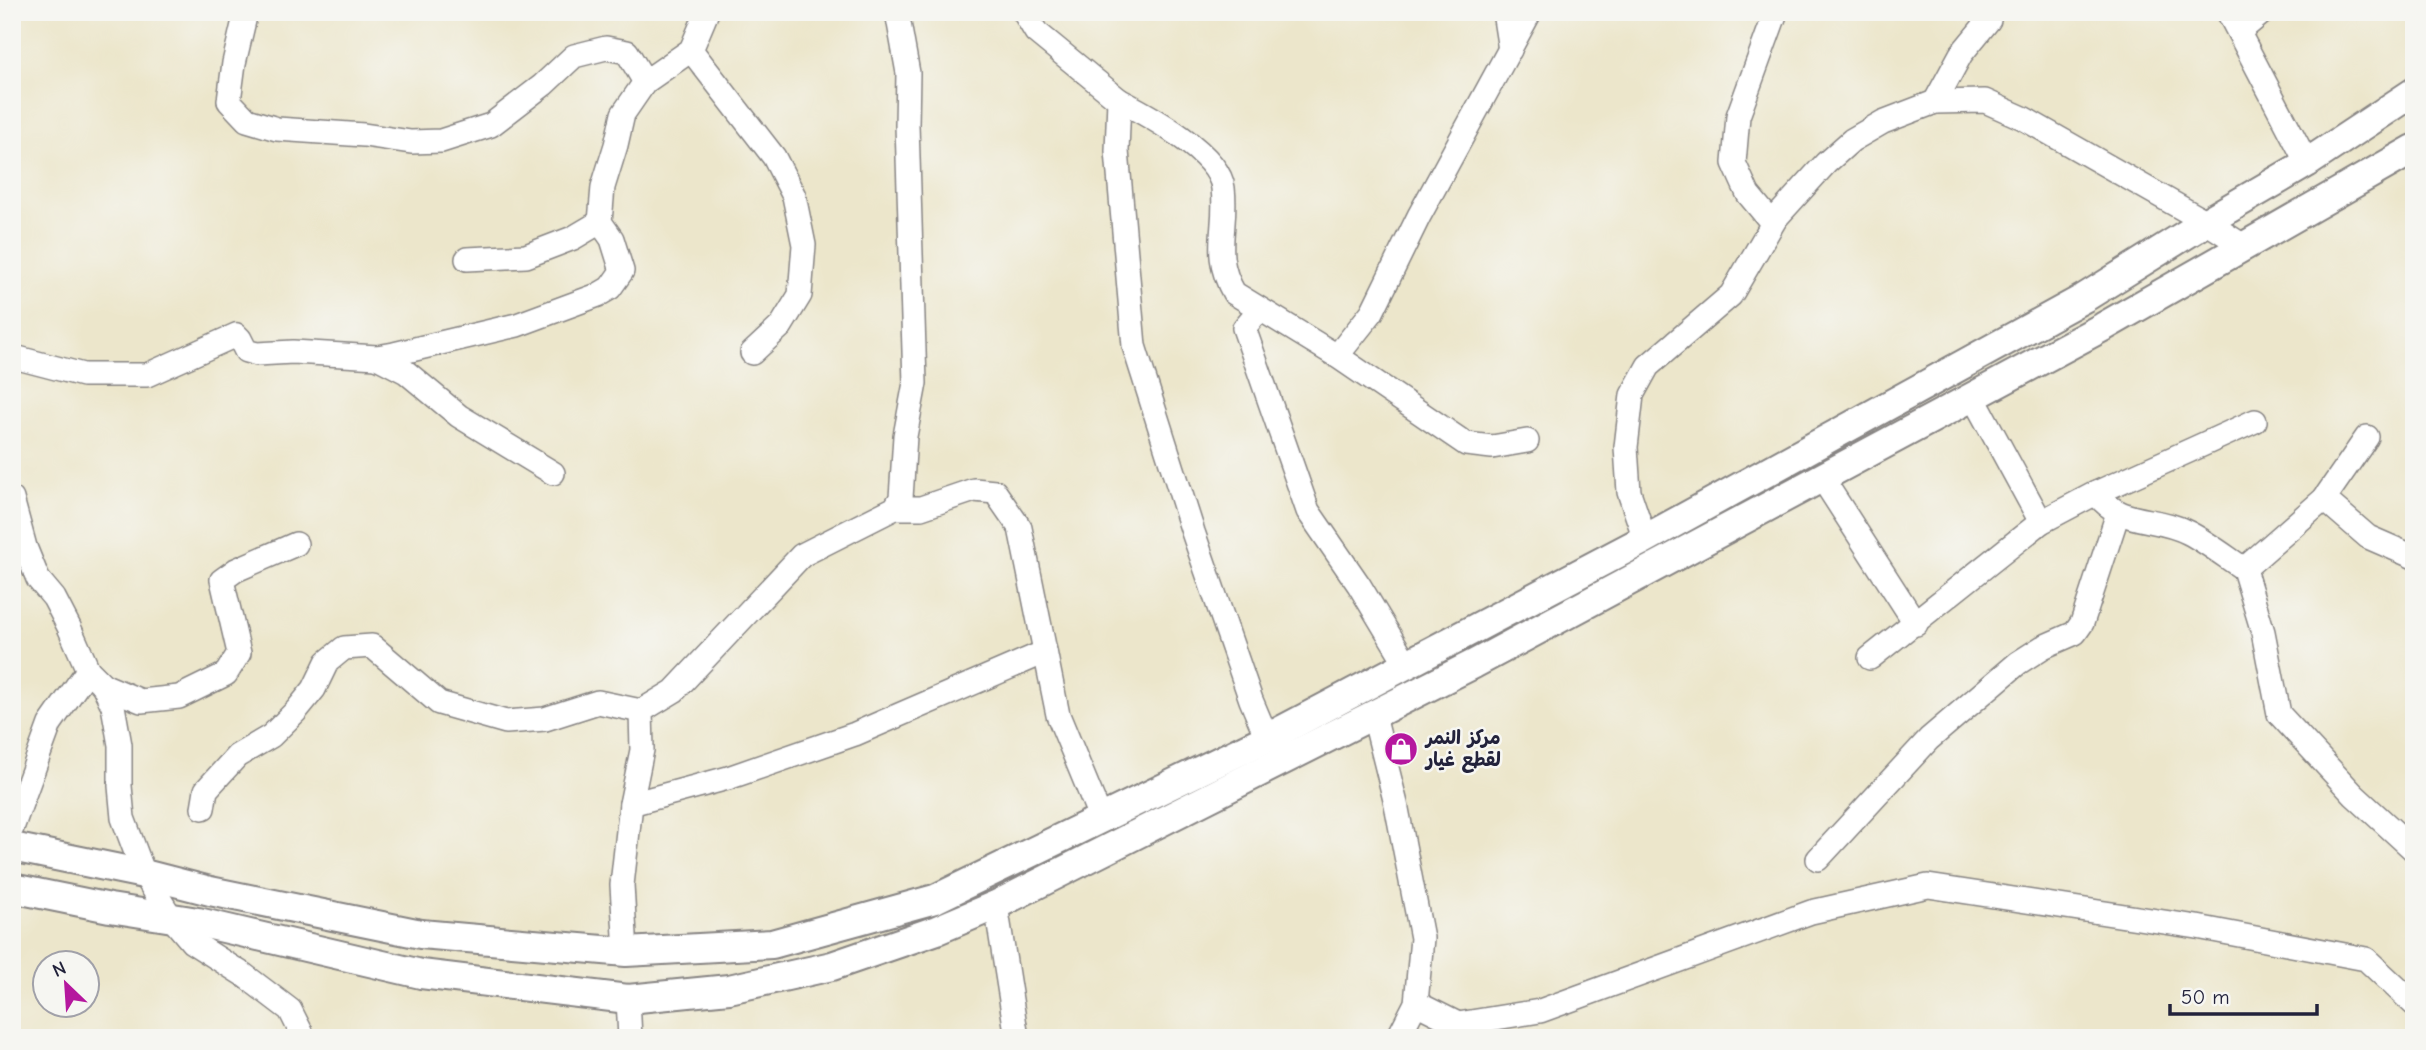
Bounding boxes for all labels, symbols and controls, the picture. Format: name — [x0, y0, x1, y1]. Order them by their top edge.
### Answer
place label: مركز النمر لقطع غيار — [1424, 727, 1501, 773]
shop icon: مركز النمر لقطع غيار — [1382, 730, 1420, 768]
north arrow — [32, 948, 102, 1018]
text: N — [49, 957, 70, 982]
scale bar — [2170, 973, 2318, 1017]
text: 50 m — [2181, 985, 2230, 1009]

